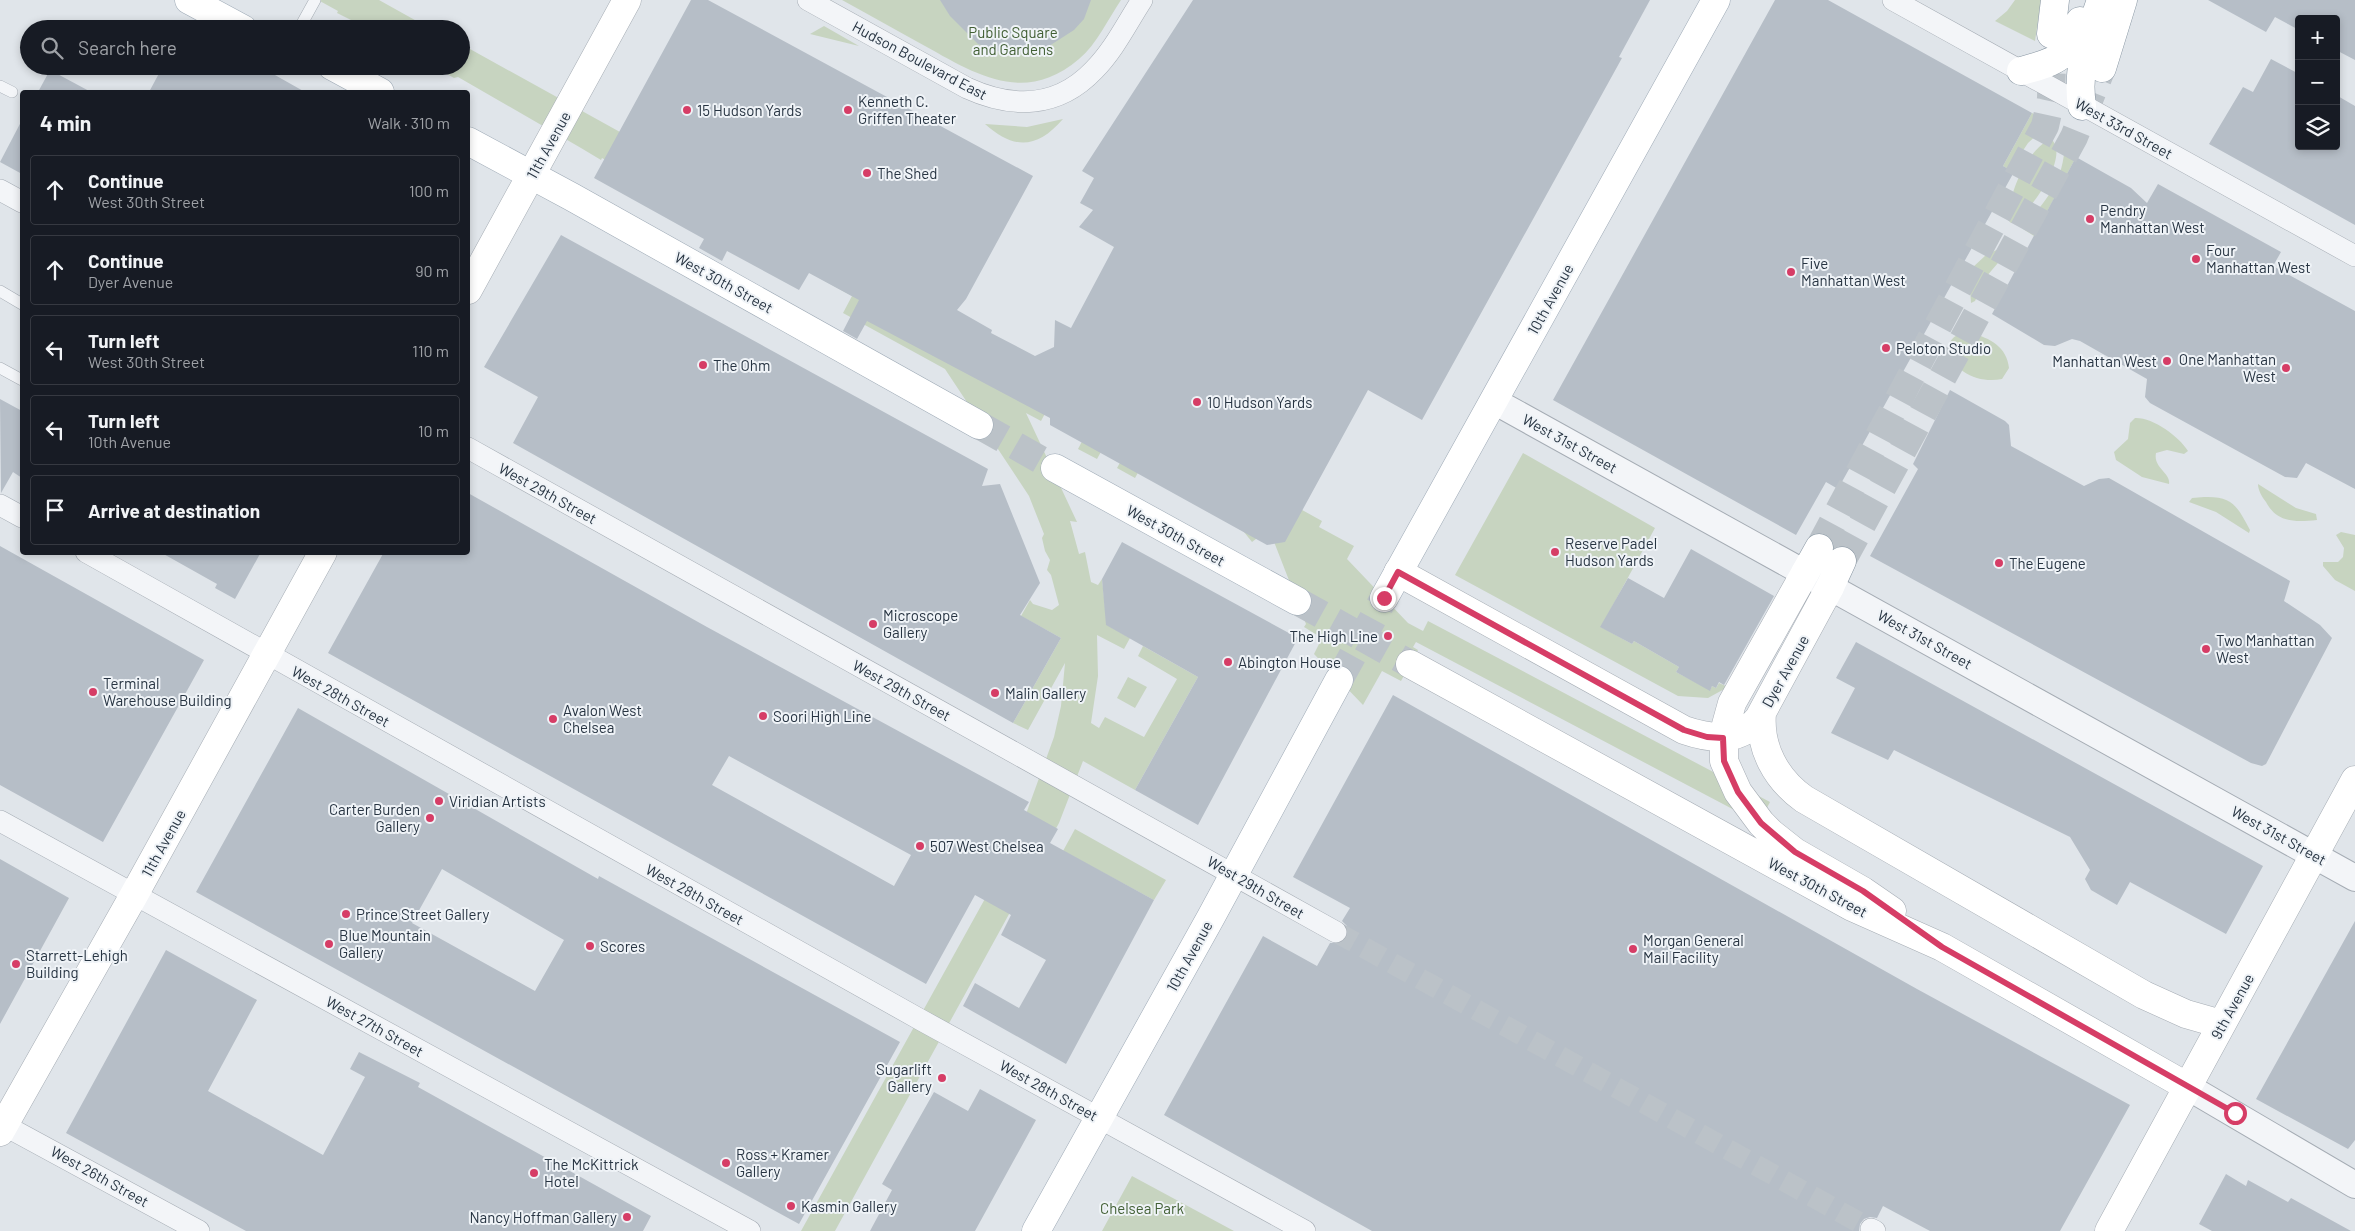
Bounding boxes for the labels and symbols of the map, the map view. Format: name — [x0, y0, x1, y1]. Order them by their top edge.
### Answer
street label: Hudson Boulevard East — [850, 17, 990, 103]
park label: Public Square and Gardens — [968, 23, 1058, 58]
place label: Kenneth C. Griffen Theater — [858, 92, 957, 127]
street label: West 33rd Street — [2072, 94, 2176, 162]
place label: 15 Hudson Yards — [697, 101, 802, 119]
marker: 15 Hudson Yards — [681, 104, 693, 116]
marker: Kenneth C. Griffen Theater — [842, 104, 854, 116]
street label: 11th Avenue — [522, 108, 574, 182]
place label: The Shed — [877, 164, 937, 182]
marker: The Shed — [861, 167, 873, 179]
place label: Pendry Manhattan West — [2100, 201, 2205, 236]
marker: Pendry Manhattan West — [2084, 213, 2096, 225]
place label: Four Manhattan West — [2206, 241, 2311, 276]
street label: West 30th Street — [672, 248, 776, 316]
marker: Four Manhattan West — [2190, 253, 2202, 265]
place label: Five Manhattan West — [1801, 254, 1906, 289]
street label: 10th Avenue — [1523, 261, 1577, 337]
marker: Five Manhattan West — [1785, 266, 1797, 278]
place label: Peloton Studio — [1896, 339, 1991, 357]
marker: Peloton Studio — [1880, 342, 1892, 354]
place label: One Manhattan West — [2179, 350, 2276, 385]
place label: Manhattan West — [2052, 352, 2157, 370]
marker: Manhattan West — [2161, 355, 2173, 367]
place label: The Ohm — [713, 356, 770, 374]
marker: The Ohm — [697, 359, 709, 371]
marker: One Manhattan West — [2280, 362, 2292, 374]
place label: 10 Hudson Yards — [1207, 393, 1313, 411]
marker: 10 Hudson Yards — [1191, 396, 1203, 408]
street label: West 31st Street — [1520, 410, 1620, 476]
street label: West 29th Street — [496, 459, 600, 527]
street label: West 30th Street — [1124, 501, 1228, 569]
place label: Reserve Padel Hudson Yards — [1565, 534, 1657, 569]
marker: Reserve Padel Hudson Yards — [1549, 546, 1561, 558]
place label: The Eugene — [2009, 554, 2086, 572]
marker: The Eugene — [1993, 557, 2005, 569]
route end — [1373, 587, 1396, 610]
place label: Microscope Gallery — [883, 606, 958, 641]
street label: West 31st Street — [1875, 606, 1975, 672]
marker: Microscope Gallery — [867, 618, 879, 630]
place label: The High Line — [1289, 627, 1378, 645]
marker: The High Line — [1382, 630, 1394, 642]
place label: Two Manhattan West — [2216, 631, 2315, 666]
street label: Dyer Avenue — [1758, 632, 1812, 710]
marker: Two Manhattan West — [2200, 643, 2212, 655]
place label: Abington House — [1238, 653, 1341, 671]
street label: West 29th Street — [850, 656, 954, 724]
marker: Abington House — [1222, 656, 1234, 668]
street label: West 28th Street — [289, 662, 393, 730]
place label: Terminal Warehouse Building — [103, 674, 232, 709]
place label: Malin Gallery — [1005, 684, 1086, 702]
marker: Terminal Warehouse Building — [87, 686, 99, 698]
marker: Malin Gallery — [989, 687, 1001, 699]
place label: Avalon West Chelsea — [563, 701, 642, 736]
place label: Soori High Line — [773, 707, 871, 725]
marker: Soori High Line — [757, 710, 769, 722]
marker: Avalon West Chelsea — [547, 713, 559, 725]
place label: Viridian Artists — [449, 792, 546, 810]
marker: Viridian Artists — [433, 795, 445, 807]
place label: Carter Burden Gallery — [329, 800, 420, 835]
street label: West 31st Street — [2229, 802, 2329, 868]
street label: 11th Avenue — [137, 806, 189, 880]
marker: Carter Burden Gallery — [424, 812, 436, 824]
place label: 507 West Chelsea — [930, 837, 1044, 855]
marker: 507 West Chelsea — [914, 840, 926, 852]
street label: West 29th Street — [1204, 852, 1308, 922]
street label: West 30th Street — [1765, 853, 1871, 921]
street label: West 28th Street — [643, 860, 747, 928]
place label: Prince Street Gallery — [356, 905, 489, 923]
marker: Prince Street Gallery — [340, 908, 352, 920]
street label: 10th Avenue — [1162, 918, 1216, 994]
place label: Blue Mountain Gallery — [339, 926, 431, 961]
place label: Morgan General Mail Facility — [1643, 931, 1744, 966]
place label: Scores — [600, 937, 645, 955]
marker: Blue Mountain Gallery — [323, 938, 335, 950]
marker: Scores — [584, 940, 596, 952]
marker: Morgan General Mail Facility — [1627, 943, 1639, 955]
place label: Starrett-Lehigh Building — [26, 946, 128, 981]
marker: Starrett-Lehigh Building — [10, 958, 22, 970]
street label: 9th Avenue — [2207, 970, 2257, 1042]
street label: West 27th Street — [323, 992, 427, 1060]
street label: West 28th Street — [997, 1056, 1101, 1124]
place label: Sugarlift Gallery — [876, 1060, 932, 1095]
marker: Sugarlift Gallery — [936, 1072, 948, 1084]
route start — [2224, 1102, 2247, 1125]
street label: West 26th Street — [48, 1142, 152, 1210]
place label: Ross + Kramer Gallery — [736, 1145, 830, 1180]
place label: The McKittrick Hotel — [544, 1155, 639, 1190]
marker: Ross + Kramer Gallery — [720, 1157, 732, 1169]
marker: The McKittrick Hotel — [528, 1167, 540, 1179]
place label: Kasmin Gallery — [801, 1197, 897, 1215]
park label: Chelsea Park — [1100, 1199, 1184, 1217]
marker: Kasmin Gallery — [785, 1200, 797, 1212]
place label: Nancy Hoffman Gallery — [469, 1208, 617, 1226]
marker: Nancy Hoffman Gallery — [621, 1211, 633, 1223]

